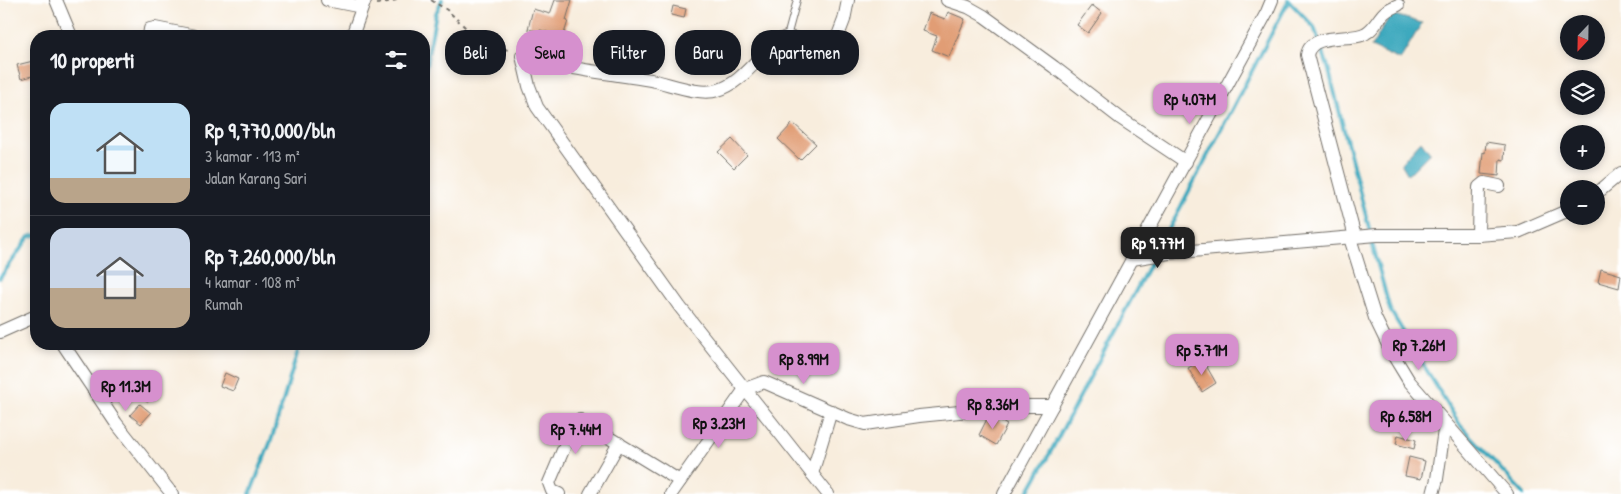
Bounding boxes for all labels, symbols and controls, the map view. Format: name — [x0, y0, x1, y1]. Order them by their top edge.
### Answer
north arrow — [1560, 15, 1605, 60]
map controls — [1560, 15, 1605, 225]
chip: Beli — [445, 30, 506, 75]
chip: Sewa — [516, 30, 583, 75]
chip: Filter — [593, 30, 665, 75]
chip: Baru — [675, 30, 741, 75]
chip: Apartemen — [751, 30, 859, 75]
text: 10 properti — [50, 46, 135, 75]
icon: filters — [382, 46, 410, 74]
button: layers — [1560, 70, 1605, 115]
pin: Rp 4.07M — [1138, 82, 1242, 125]
text: Rp 4.07M — [1164, 88, 1216, 110]
text: Rp 9,770,000/bln — [205, 116, 336, 145]
icon: home — [90, 123, 150, 183]
button: + — [1560, 125, 1605, 170]
text: 3 kamar · 113 m² — [205, 145, 300, 167]
text: Jalan Karang Sari — [205, 167, 307, 189]
button: − — [1560, 180, 1605, 225]
pin: Rp 9.77M — [1106, 226, 1210, 269]
text: Rp 9.77M — [1132, 232, 1184, 254]
text: Rp 7,260,000/bln — [205, 242, 336, 271]
icon: home — [90, 248, 150, 308]
text: 4 kamar · 108 m² — [205, 271, 300, 293]
text: Rumah — [205, 293, 243, 315]
pin: Rp 7.26M — [1367, 328, 1471, 371]
pin: Rp 5.71M — [1150, 334, 1254, 376]
text: Rp 7.26M — [1393, 334, 1445, 356]
text: Rp 5.71M — [1176, 339, 1228, 361]
pin: Rp 8.99M — [752, 342, 856, 385]
text: Rp 8.99M — [779, 348, 829, 370]
pin: Rp 11.3M — [74, 370, 178, 412]
text: Rp 11.3M — [101, 375, 151, 397]
pin: Rp 8.36M — [941, 388, 1045, 430]
text: Rp 8.36M — [967, 393, 1019, 415]
pin: Rp 6.58M — [1354, 400, 1458, 442]
text: Rp 6.58M — [1381, 405, 1431, 427]
pin: Rp 3.23M — [667, 406, 771, 449]
pin: Rp 7.44M — [524, 412, 628, 455]
text: Rp 3.23M — [693, 412, 745, 434]
text: Rp 7.44M — [551, 418, 601, 440]

